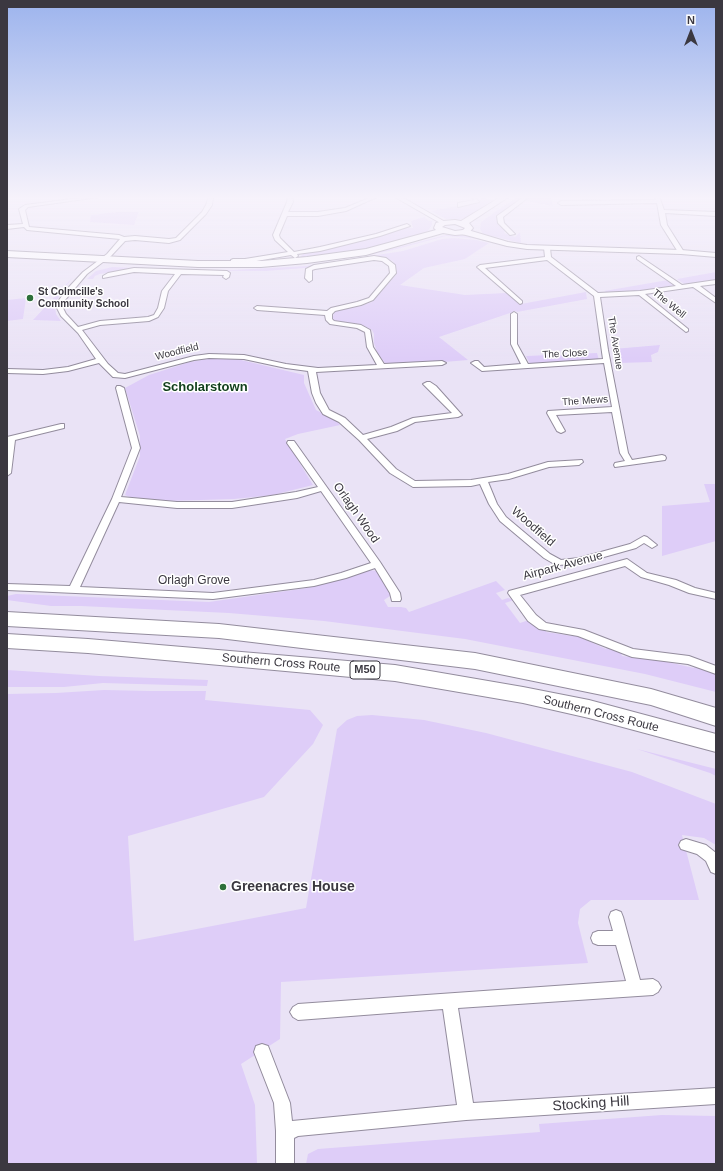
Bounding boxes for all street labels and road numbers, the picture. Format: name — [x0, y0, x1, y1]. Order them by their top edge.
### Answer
street label: The Well — [650, 287, 688, 321]
street label: The Avenue — [605, 316, 625, 370]
street label: Woodfield — [154, 341, 200, 363]
street label: The Close — [542, 347, 588, 361]
street label: The Mews — [562, 393, 608, 409]
street label: Orlagh Wood — [330, 480, 382, 546]
street label: Woodfield — [508, 504, 558, 550]
street label: Airpark Avenue — [522, 548, 604, 584]
street label: Orlagh Grove — [158, 574, 230, 588]
street label: Southern Cross Route — [221, 651, 341, 675]
road number: M50 — [350, 661, 380, 679]
street label: Southern Cross Route — [542, 693, 660, 735]
street label: Stocking Hill — [552, 1093, 630, 1115]

